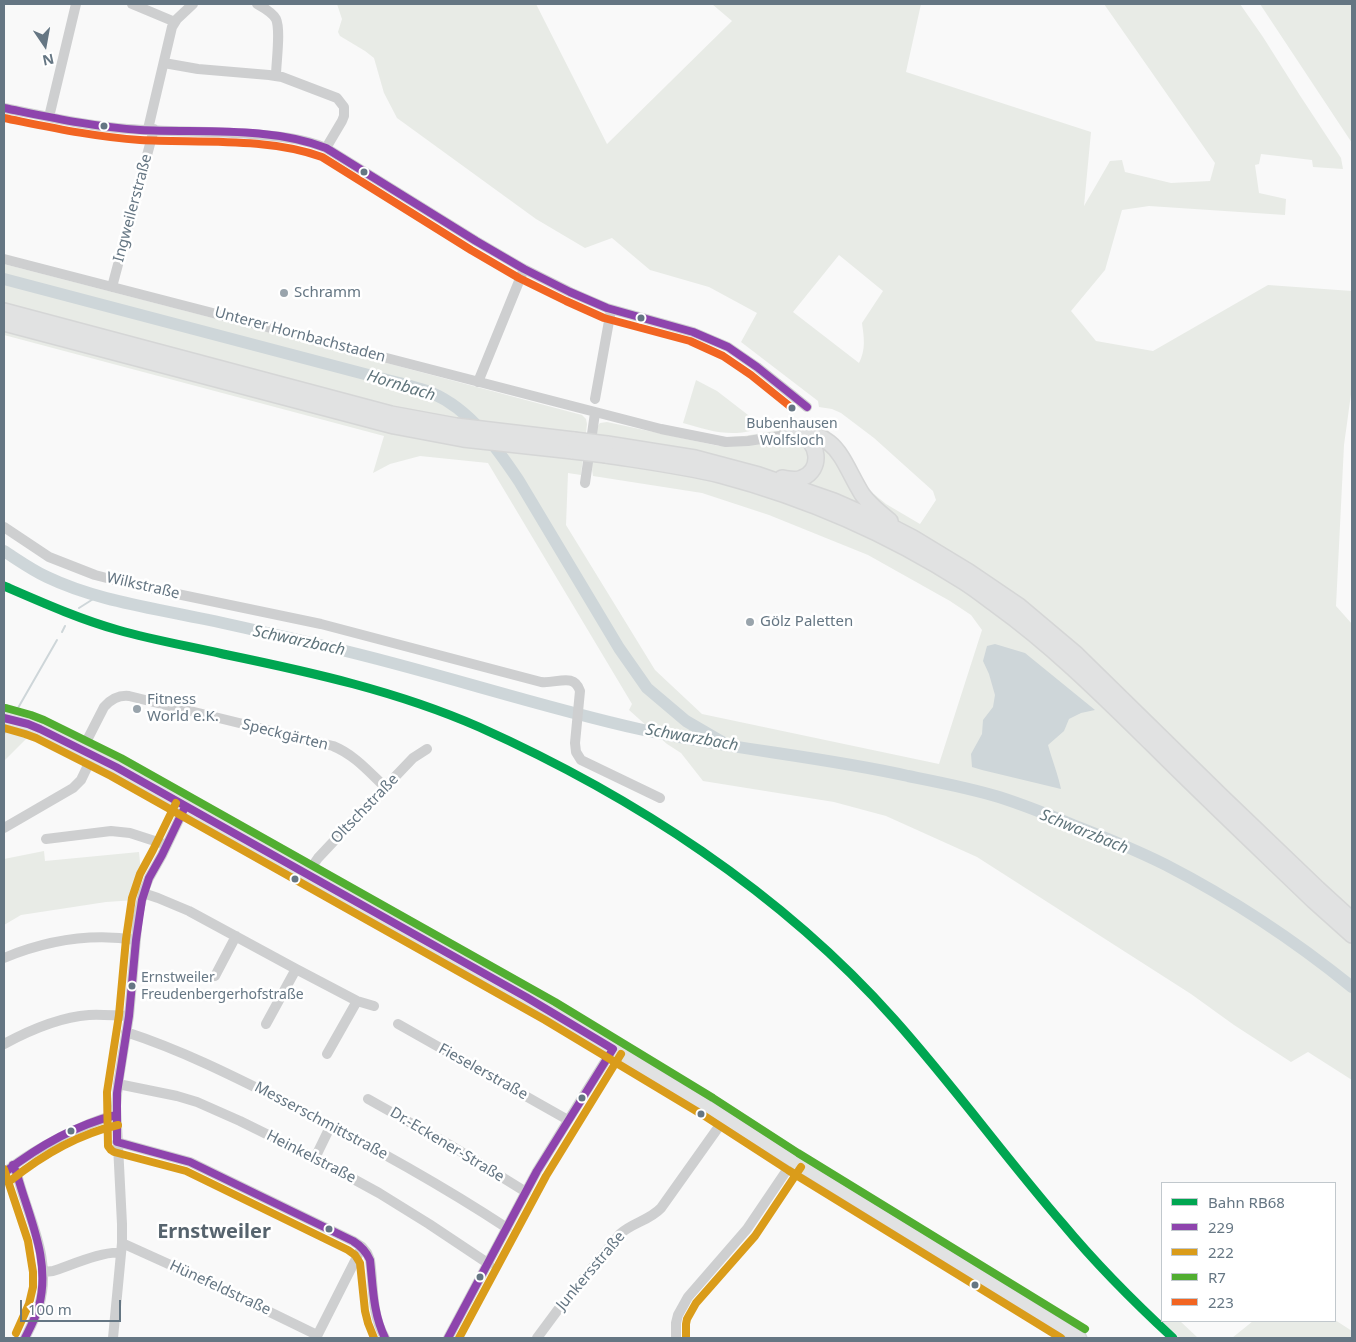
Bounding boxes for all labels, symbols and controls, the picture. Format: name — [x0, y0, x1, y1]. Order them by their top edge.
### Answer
north arrow — [20, 20, 70, 70]
text: N — [41, 50, 56, 71]
unlabelled marker — [99, 121, 109, 131]
street label: Ingweilerstraße — [110, 152, 156, 264]
unlabelled marker — [359, 167, 369, 177]
place label: Schramm — [294, 284, 361, 302]
marker: Schramm — [278, 287, 290, 299]
street label: Unterer Hornbachstaden — [213, 303, 387, 367]
unlabelled marker — [636, 313, 646, 323]
water label: Hornbach — [365, 367, 437, 405]
marker: Bubenhausen Wolfsloch — [787, 403, 797, 413]
place label: Bubenhausen Wolfsloch — [746, 416, 838, 448]
street label: Wilkstraße — [105, 569, 181, 603]
place label: Gölz Paletten — [760, 613, 853, 631]
marker: Gölz Paletten — [744, 616, 756, 628]
water label: Schwarzbach — [251, 622, 347, 660]
place label: Fitness World e.K. — [147, 691, 219, 726]
marker: Fitness World e.K. — [131, 703, 143, 715]
street label: Speckgärten — [240, 716, 330, 754]
water label: Schwarzbach — [644, 720, 740, 756]
street label: Oltschstraße — [327, 771, 403, 847]
water label: Schwarzbach — [1037, 806, 1131, 858]
unlabelled marker — [290, 874, 300, 884]
place label: Ernstweiler Freudenbergerhofstraße — [141, 970, 304, 1002]
marker: Ernstweiler Freudenbergerhofstraße — [127, 981, 137, 991]
street label: Fieselerstraße — [435, 1040, 531, 1104]
street label: Messerschmittstraße — [251, 1078, 391, 1164]
unlabelled marker — [577, 1093, 587, 1103]
street label: Dr.-Eckener-Straße — [387, 1104, 507, 1186]
unlabelled marker — [696, 1109, 706, 1119]
unlabelled marker — [66, 1126, 76, 1136]
street label: Heinkelstraße — [263, 1127, 359, 1187]
legend — [1161, 1182, 1336, 1322]
text: Bahn RB68 — [1208, 1192, 1285, 1212]
text: 229 — [1208, 1217, 1234, 1237]
district label: Ernstweiler — [157, 1220, 271, 1244]
unlabelled marker — [324, 1224, 334, 1234]
street label: Junkersstraße — [553, 1228, 629, 1314]
text: 222 — [1208, 1242, 1234, 1262]
street label: Hünefeldstraße — [167, 1257, 273, 1319]
text: R7 — [1208, 1267, 1226, 1287]
unlabelled marker — [475, 1272, 485, 1282]
unlabelled marker — [970, 1280, 980, 1290]
scale bar — [22, 1290, 124, 1322]
text: 223 — [1208, 1292, 1234, 1312]
text: 100 m — [28, 1299, 72, 1319]

